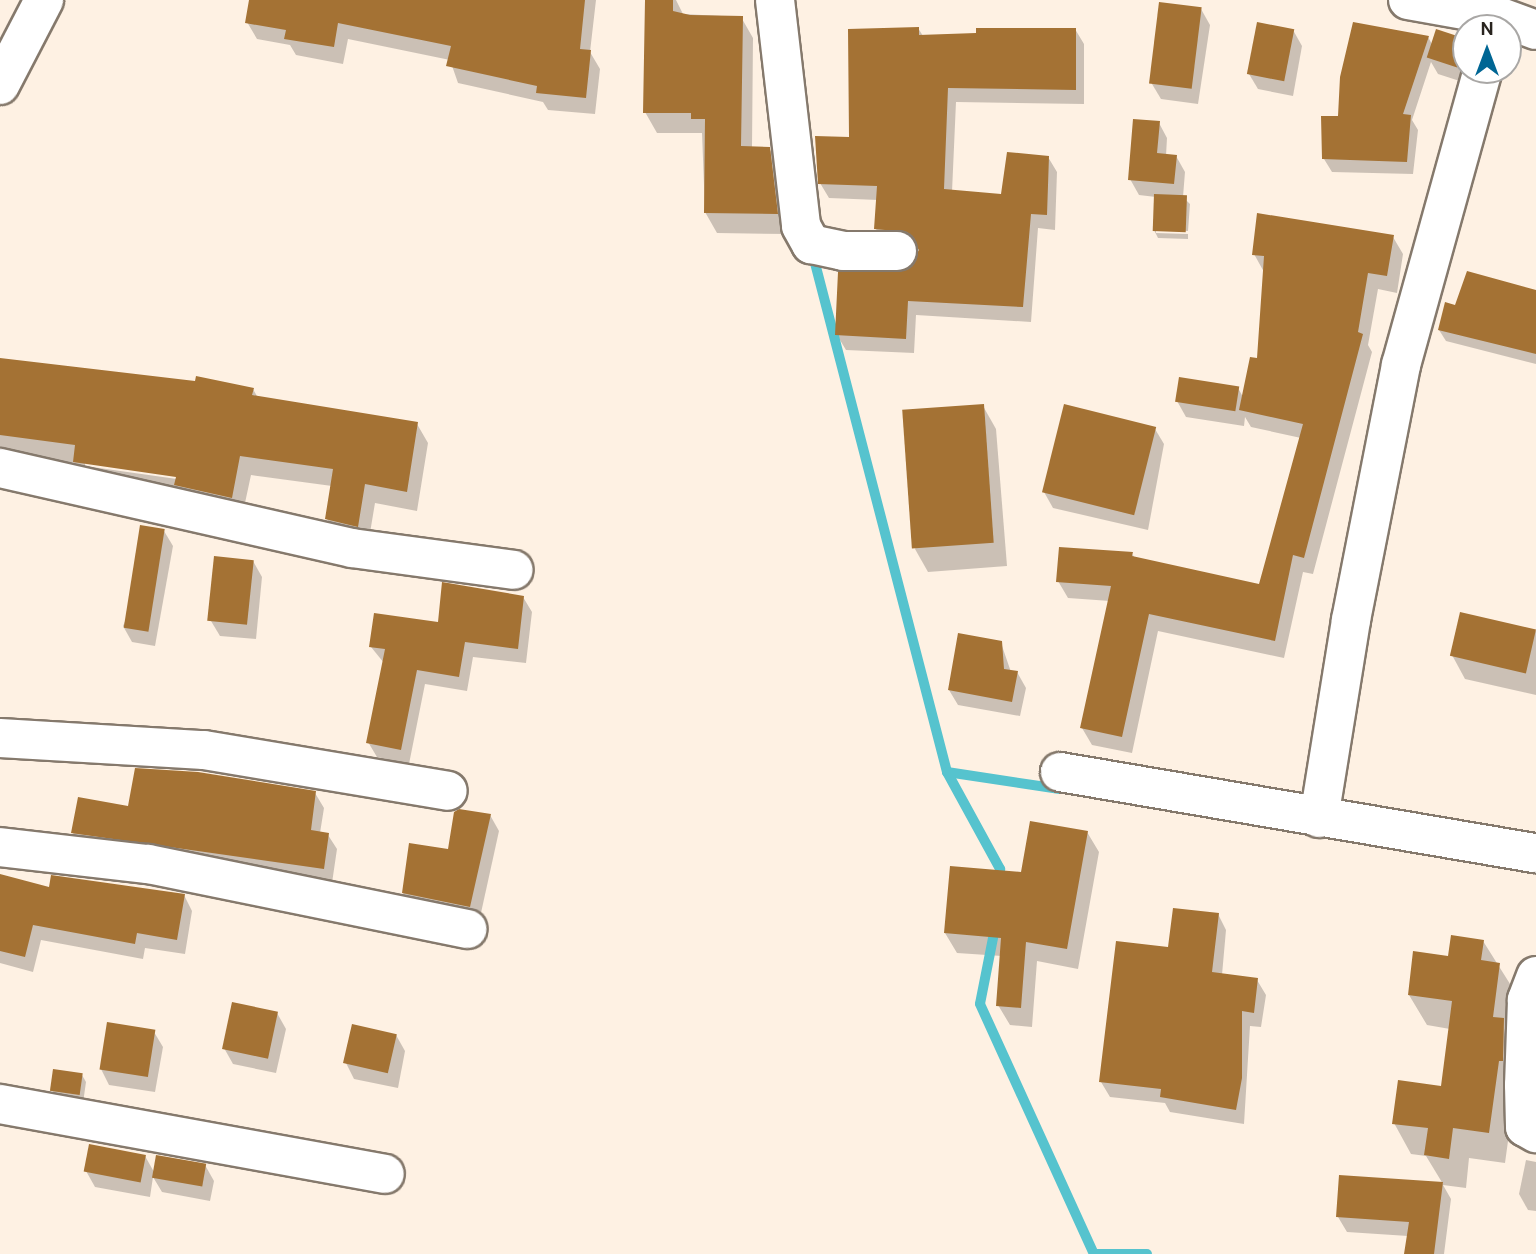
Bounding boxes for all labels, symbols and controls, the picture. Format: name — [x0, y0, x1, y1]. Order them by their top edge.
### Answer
north arrow — [1452, 14, 1522, 84]
text: N — [1480, 18, 1494, 42]

